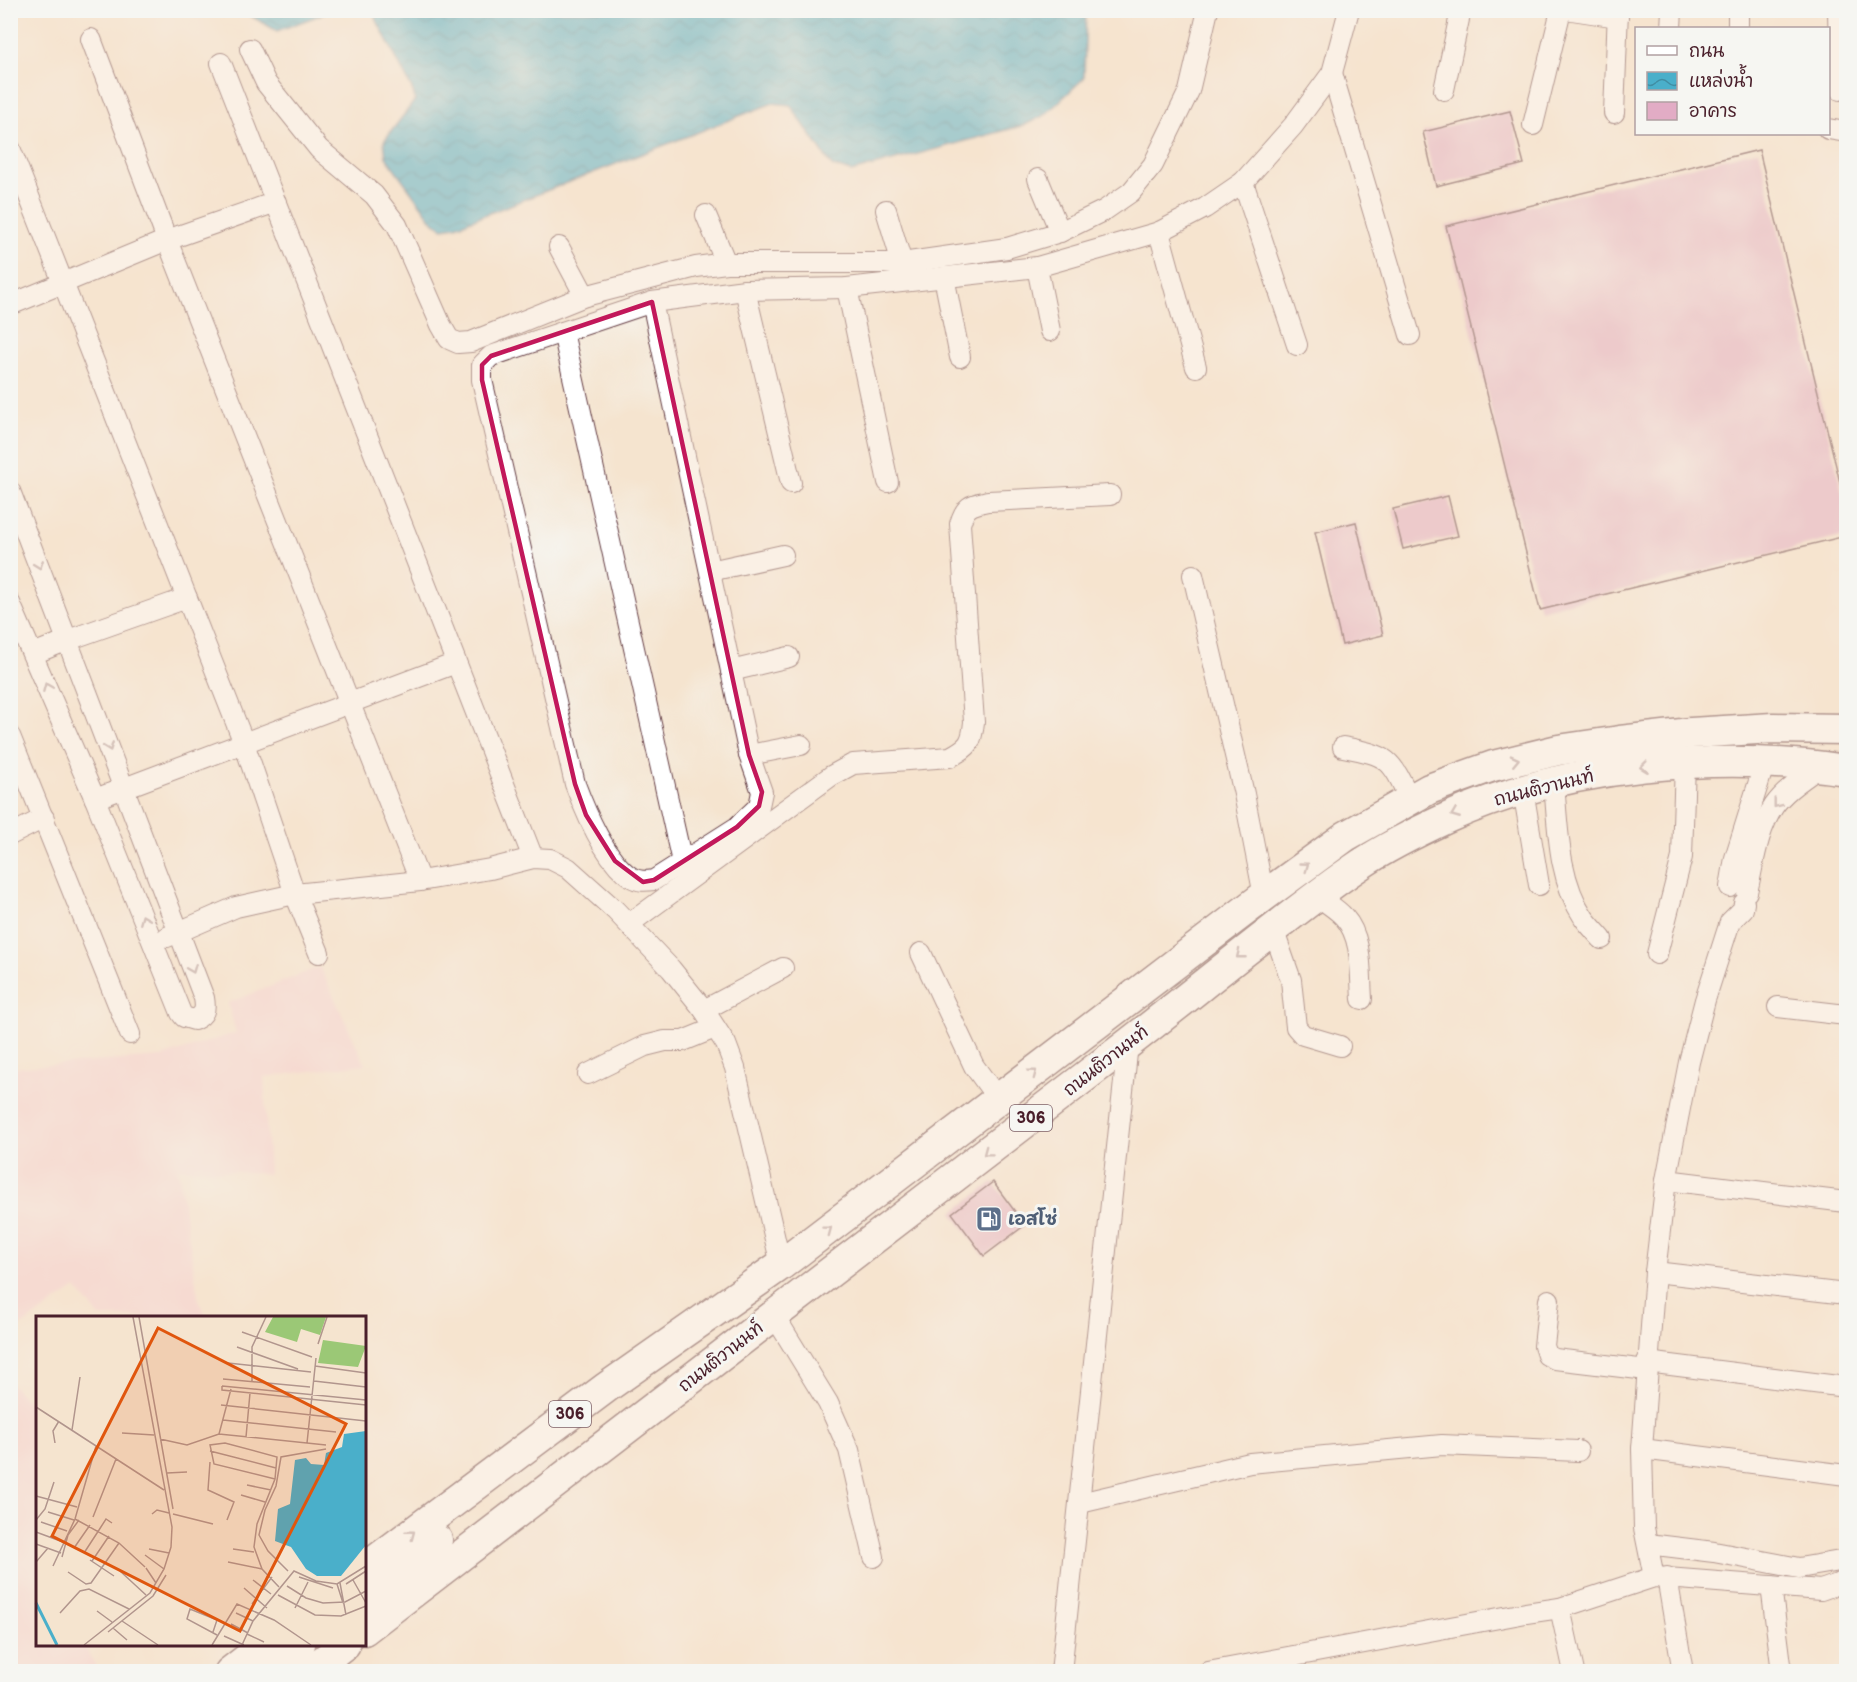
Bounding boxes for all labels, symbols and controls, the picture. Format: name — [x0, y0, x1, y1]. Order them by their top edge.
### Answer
legend — [1635, 27, 1830, 135]
text: ถนน — [1689, 41, 1724, 62]
text: แหล่งน้ำ — [1689, 64, 1753, 92]
text: อาคาร — [1689, 101, 1737, 122]
one-way arrow — [32, 559, 44, 570]
one-way arrow — [42, 683, 54, 694]
one-way arrow — [101, 741, 114, 752]
one-way arrow — [1510, 755, 1520, 768]
one-way arrow — [1639, 760, 1648, 773]
street label: ถนนติวานนท์ — [1491, 762, 1596, 811]
one-way arrow — [1774, 797, 1785, 808]
one-way arrow — [1451, 807, 1461, 820]
one-way arrow — [1298, 862, 1309, 873]
one-way arrow — [139, 915, 151, 926]
one-way arrow — [1236, 948, 1247, 959]
one-way arrow — [185, 963, 197, 974]
street label: ถนนติวานนท์ — [1057, 1019, 1153, 1101]
one-way arrow — [1026, 1069, 1037, 1080]
road number: 306 — [1010, 1105, 1052, 1131]
one-way arrow — [982, 1144, 993, 1155]
fuel station icon: เอสโซ่ — [974, 1204, 1004, 1234]
place label: เอสโซ่ — [1008, 1207, 1057, 1230]
one-way arrow — [821, 1226, 832, 1237]
street label: ถนนติวานนท์ — [672, 1315, 768, 1397]
inset map — [36, 1316, 366, 1646]
road number: 306 — [549, 1401, 591, 1427]
one-way arrow — [405, 1530, 416, 1541]

